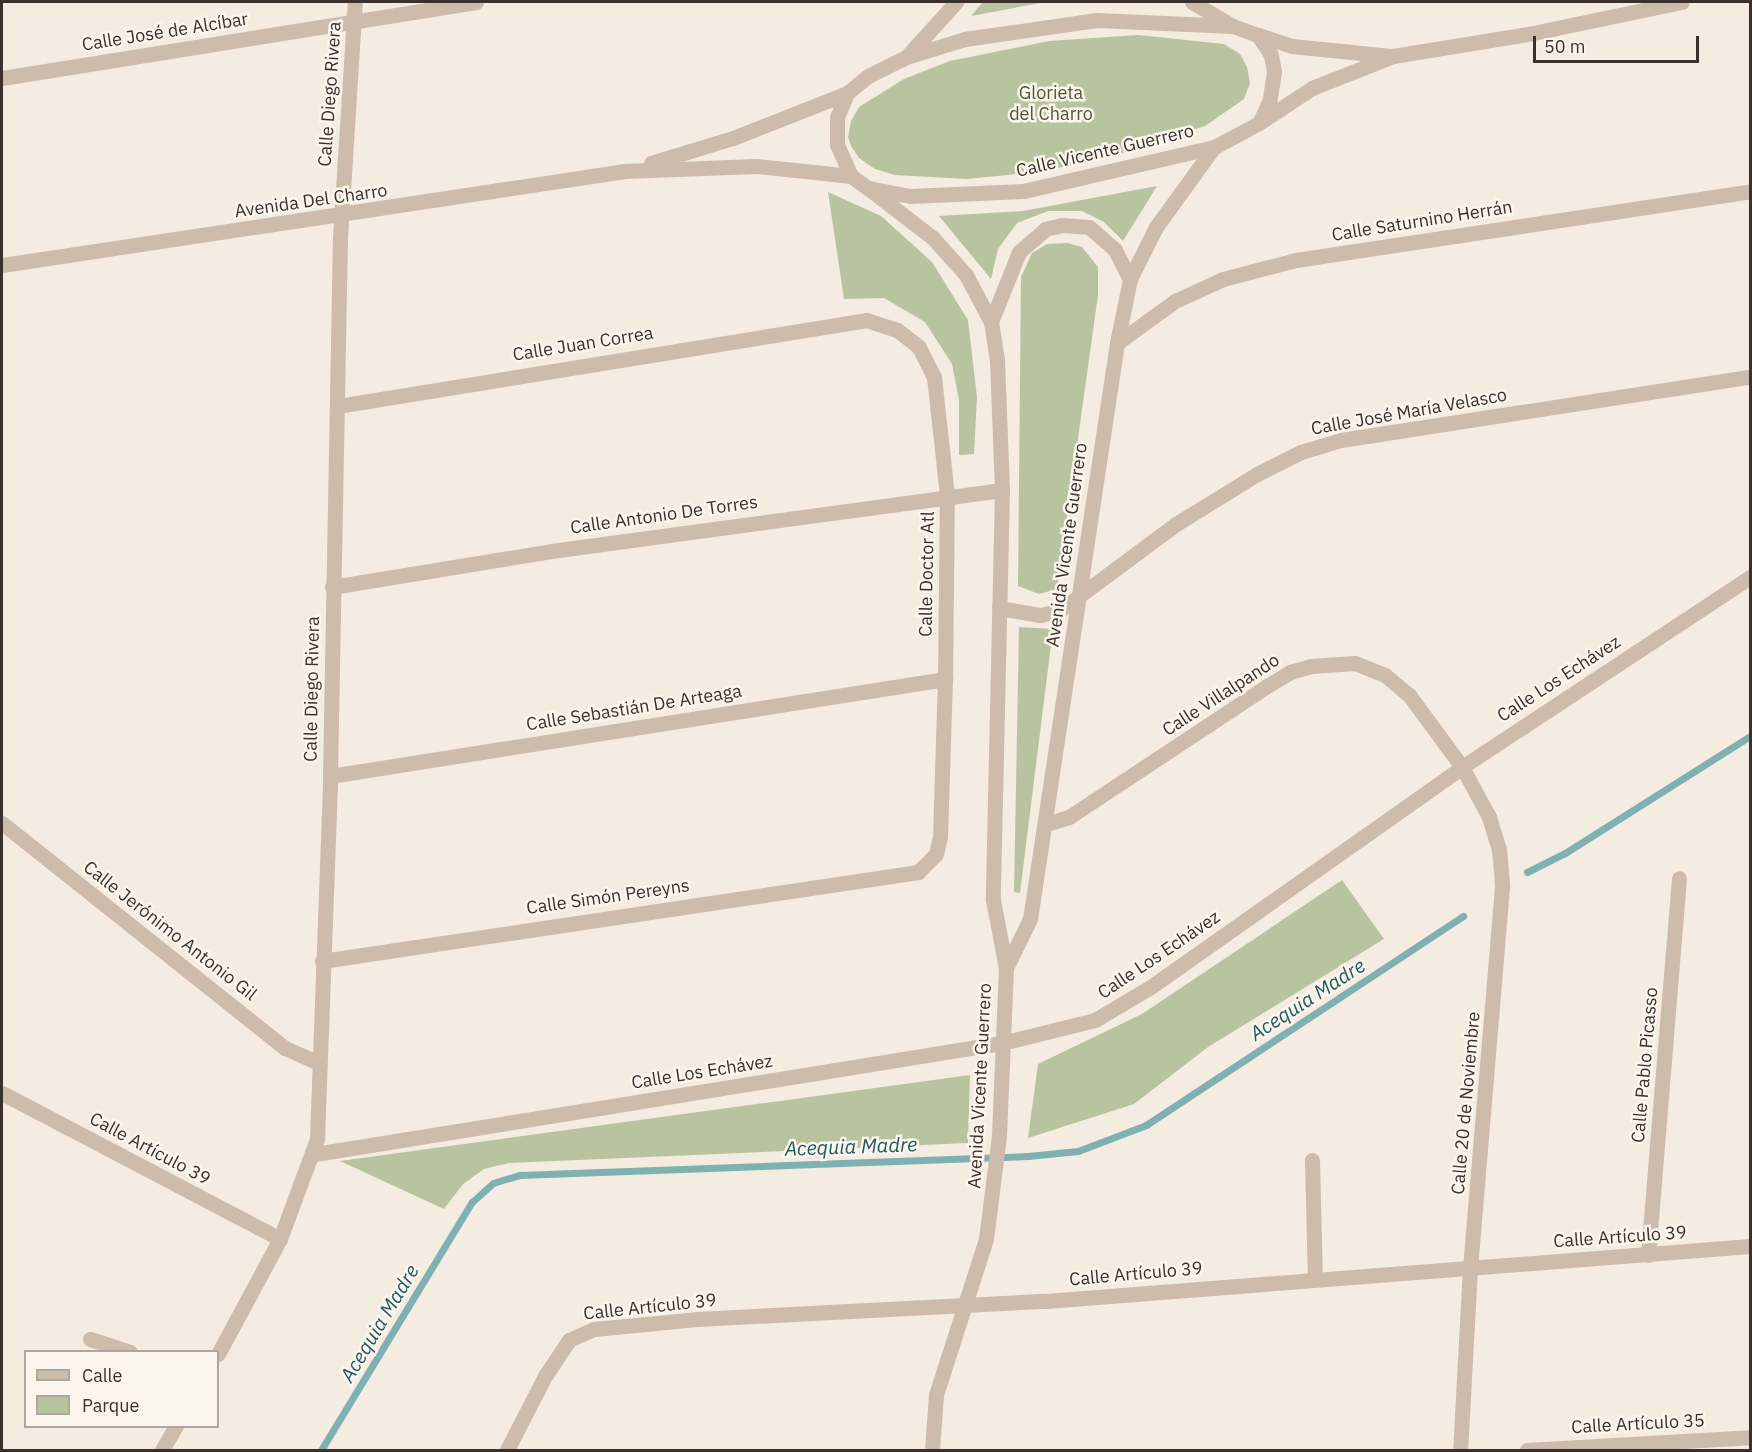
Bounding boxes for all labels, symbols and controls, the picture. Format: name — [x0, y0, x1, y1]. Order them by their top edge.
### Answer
street label: Calle José de Alcíbar — [80, 8, 250, 56]
street label: Calle Diego Rivera — [314, 21, 346, 167]
scale bar — [1536, 24, 1702, 62]
text: 50 m — [1544, 35, 1586, 58]
park label: Glorieta del Charro — [1009, 83, 1093, 125]
street label: Calle Vicente Guerrero — [1014, 120, 1196, 182]
street label: Avenida Del Charro — [233, 180, 389, 222]
street label: Calle Saturnino Herrán — [1330, 196, 1514, 246]
street label: Calle Juan Correa — [511, 322, 655, 366]
street label: Calle José María Velasco — [1309, 384, 1509, 440]
street label: Avenida Vicente Guerrero — [1042, 442, 1092, 648]
street label: Calle Antonio De Torres — [569, 491, 759, 539]
street label: Calle Doctor Atl — [915, 511, 939, 637]
street label: Calle Diego Rivera — [300, 616, 324, 762]
street label: Calle Los Echávez — [1493, 631, 1625, 727]
street label: Calle Villalpando — [1158, 649, 1284, 741]
street label: Calle Sebastián De Arteaga — [525, 680, 743, 736]
street label: Calle Jerónimo Antonio Gil — [79, 857, 261, 1005]
street label: Calle Simón Pereyns — [525, 875, 691, 919]
street label: Calle Los Echávez — [1094, 906, 1224, 1004]
water label: Acequia Madre — [1245, 953, 1369, 1045]
street label: Avenida Vicente Guerrero — [964, 983, 996, 1189]
street label: Calle Pablo Picasso — [1627, 986, 1663, 1144]
street label: Calle 20 de Noviembre — [1447, 1011, 1485, 1195]
street label: Calle Los Echávez — [630, 1050, 774, 1094]
street label: Calle Artículo 39 — [86, 1108, 214, 1190]
water label: Acequia Madre — [784, 1132, 918, 1160]
street label: Calle Artículo 39 — [1553, 1222, 1687, 1252]
street label: Calle Artículo 39 — [1068, 1257, 1204, 1291]
water label: Acequia Madre — [335, 1260, 423, 1386]
street label: Calle Artículo 39 — [582, 1289, 718, 1325]
legend — [24, 1350, 219, 1428]
text: Calle — [82, 1364, 122, 1387]
text: Parque — [82, 1394, 139, 1417]
street label: Calle Artículo 35 — [1571, 1410, 1705, 1438]

